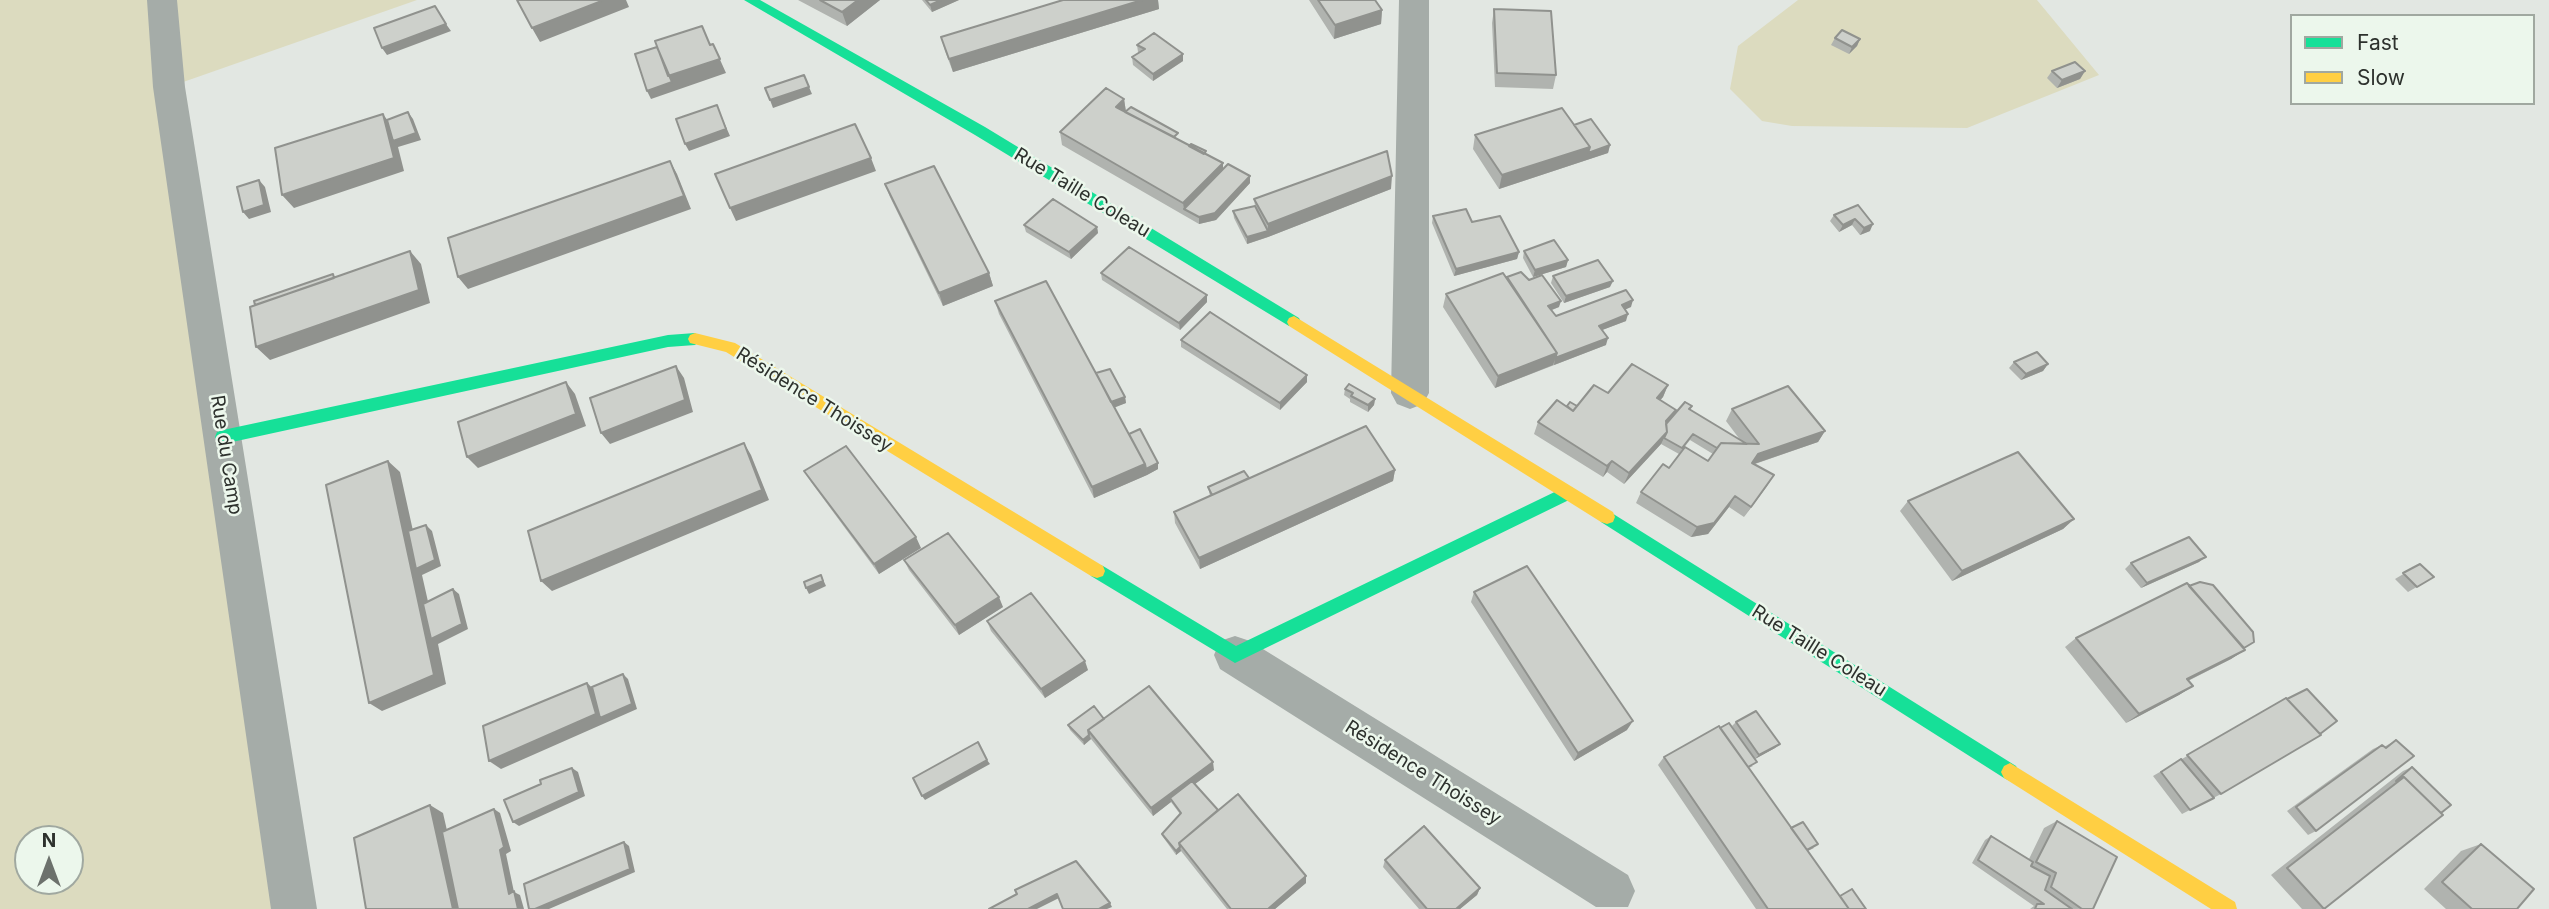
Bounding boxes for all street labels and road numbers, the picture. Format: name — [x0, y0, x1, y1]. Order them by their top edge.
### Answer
street label: Rue Taille Coleau — [1010, 143, 1154, 243]
street label: Résidence Thoissey — [732, 343, 896, 457]
street label: Rue du Camp — [205, 394, 247, 516]
street label: Rue Taille Coleau — [1747, 600, 1891, 702]
street label: Résidence Thoissey — [1341, 716, 1505, 830]

